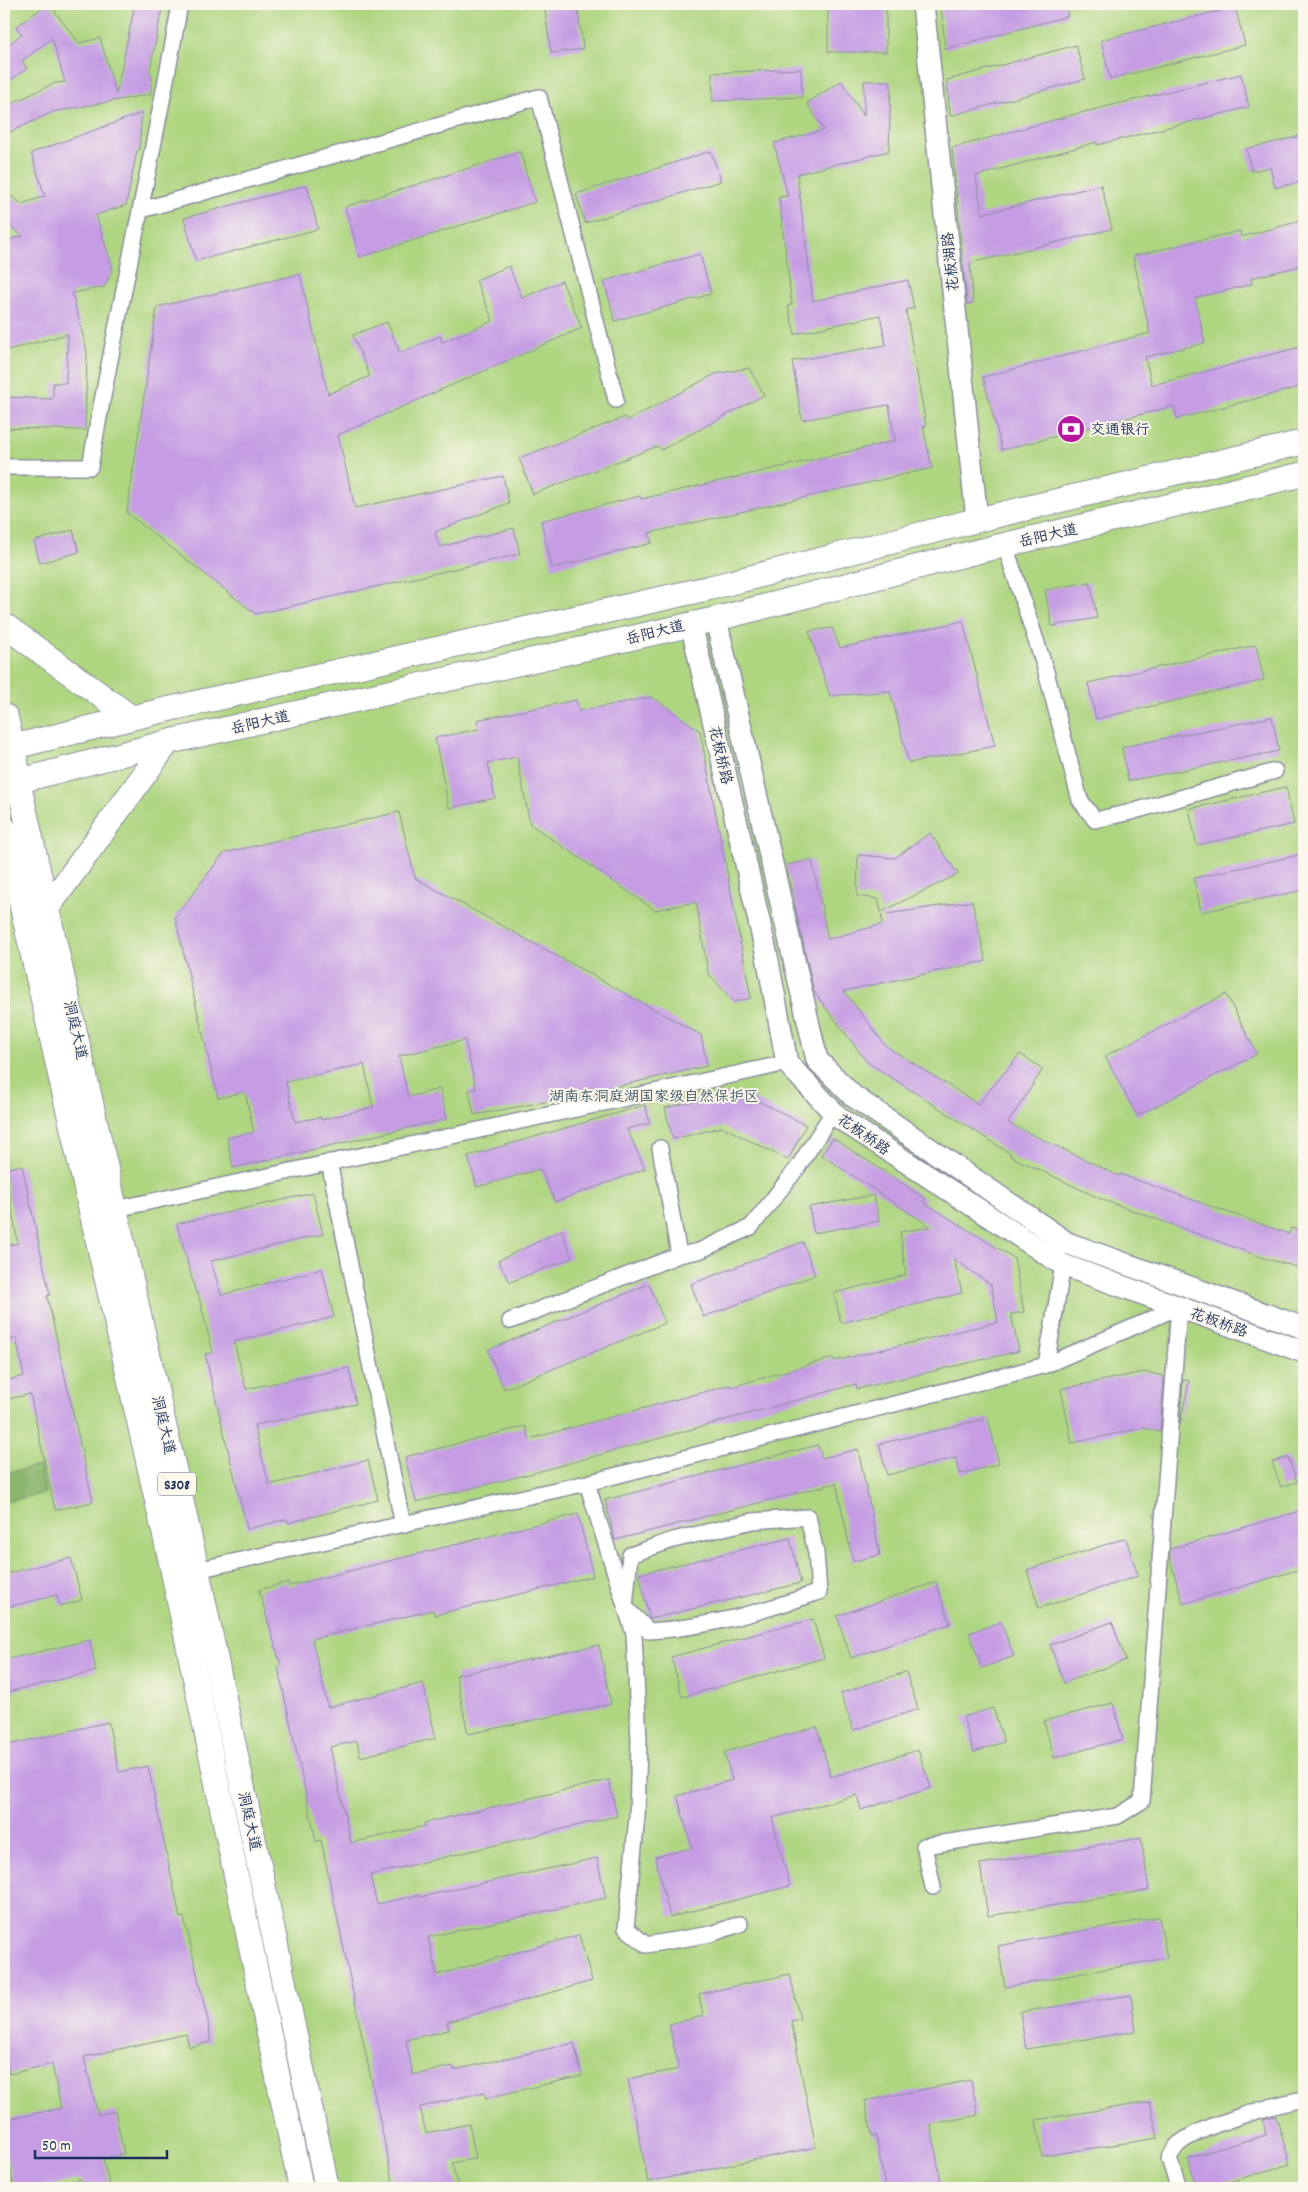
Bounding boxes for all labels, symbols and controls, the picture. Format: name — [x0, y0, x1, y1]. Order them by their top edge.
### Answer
street label: 花板湖路 — [938, 231, 966, 293]
bank icon: 交通银行 — [1056, 414, 1086, 444]
place label: 交通银行 — [1090, 420, 1150, 442]
street label: 岳阳大道 — [1017, 519, 1080, 554]
street label: 岳阳大道 — [624, 616, 687, 652]
street label: 岳阳大道 — [229, 706, 292, 741]
street label: 花板桥路 — [702, 724, 737, 787]
street label: 洞庭大道 — [57, 999, 92, 1062]
park label: 湖南东洞庭湖国家级自然保护区 — [549, 1087, 759, 1109]
street label: 花板桥路 — [832, 1109, 894, 1162]
street label: 花板桥路 — [1186, 1303, 1250, 1344]
street label: 洞庭大道 — [145, 1394, 180, 1457]
road number: S308 — [158, 1472, 196, 1496]
street label: 洞庭大道 — [231, 1790, 265, 1853]
scale bar — [35, 2127, 168, 2159]
text: 50 m — [42, 2136, 71, 2158]

